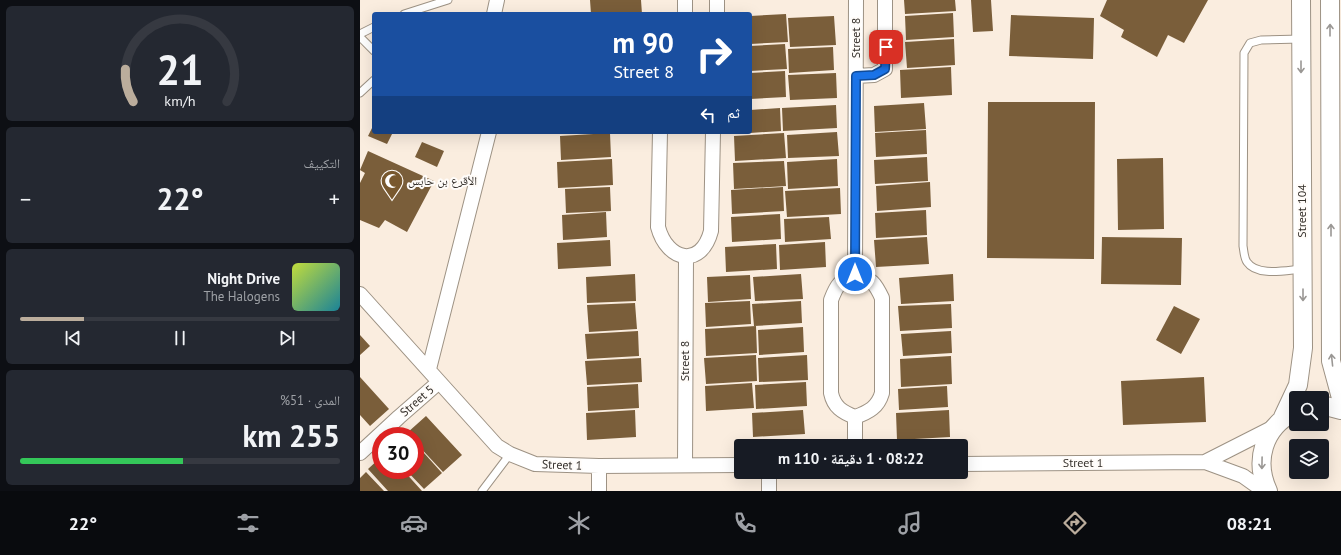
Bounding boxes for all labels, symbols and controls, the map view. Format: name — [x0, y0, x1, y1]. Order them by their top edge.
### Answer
street label: Street 8 — [848, 18, 863, 58]
text: 90 m — [613, 24, 674, 61]
one-way arrow — [1326, 24, 1334, 37]
icon: right — [688, 28, 740, 80]
pin — [869, 30, 903, 64]
icon: arrive — [875, 36, 897, 58]
text: 21 — [156, 42, 204, 95]
text: Street 8 — [613, 60, 674, 83]
one-way arrow — [1297, 60, 1305, 73]
text: km/h — [164, 90, 196, 109]
text: ثم — [727, 103, 740, 122]
icon: left — [697, 104, 719, 126]
text: التكييف — [304, 155, 340, 172]
mosque icon: الأقرع بن حابس — [379, 168, 405, 201]
place label: الأقرع بن حابس — [408, 173, 477, 189]
text: 22° — [156, 179, 204, 218]
street label: Street 104 — [1294, 184, 1309, 238]
text: − — [20, 185, 31, 213]
text: + — [329, 185, 340, 213]
one-way arrow — [1327, 224, 1335, 237]
position arrow — [834, 253, 876, 295]
text: Night Drive — [207, 269, 280, 288]
text: The Halogens — [203, 288, 280, 305]
one-way arrow — [1299, 288, 1307, 301]
icon: previous — [62, 327, 84, 349]
icon: pause — [169, 327, 191, 349]
icon: next — [276, 327, 298, 349]
street label: Street 8 — [677, 341, 692, 381]
one-way arrow — [1328, 354, 1335, 367]
street label: Street 5 — [397, 382, 437, 420]
map controls — [1289, 391, 1329, 479]
button: search — [1289, 391, 1329, 431]
text: المدى · 51% — [280, 392, 340, 409]
text: 255 km — [242, 416, 340, 455]
speed limit sign: 30 — [372, 427, 424, 479]
button: layers — [1289, 439, 1329, 479]
text: 08:22 · 1 دقيقة · 110 m — [778, 449, 924, 468]
street label: Street 1 — [1063, 455, 1103, 470]
street label: Street 1 — [542, 456, 582, 473]
one-way arrow — [1258, 456, 1266, 469]
icon: filters — [234, 509, 262, 537]
icon: car — [400, 509, 428, 537]
icon: climate — [565, 509, 593, 537]
icon: phone — [731, 509, 759, 537]
icon: music — [896, 509, 924, 537]
icon: directions — [1061, 509, 1089, 537]
text: 22° — [69, 512, 97, 535]
text: 08:21 — [1227, 512, 1272, 535]

